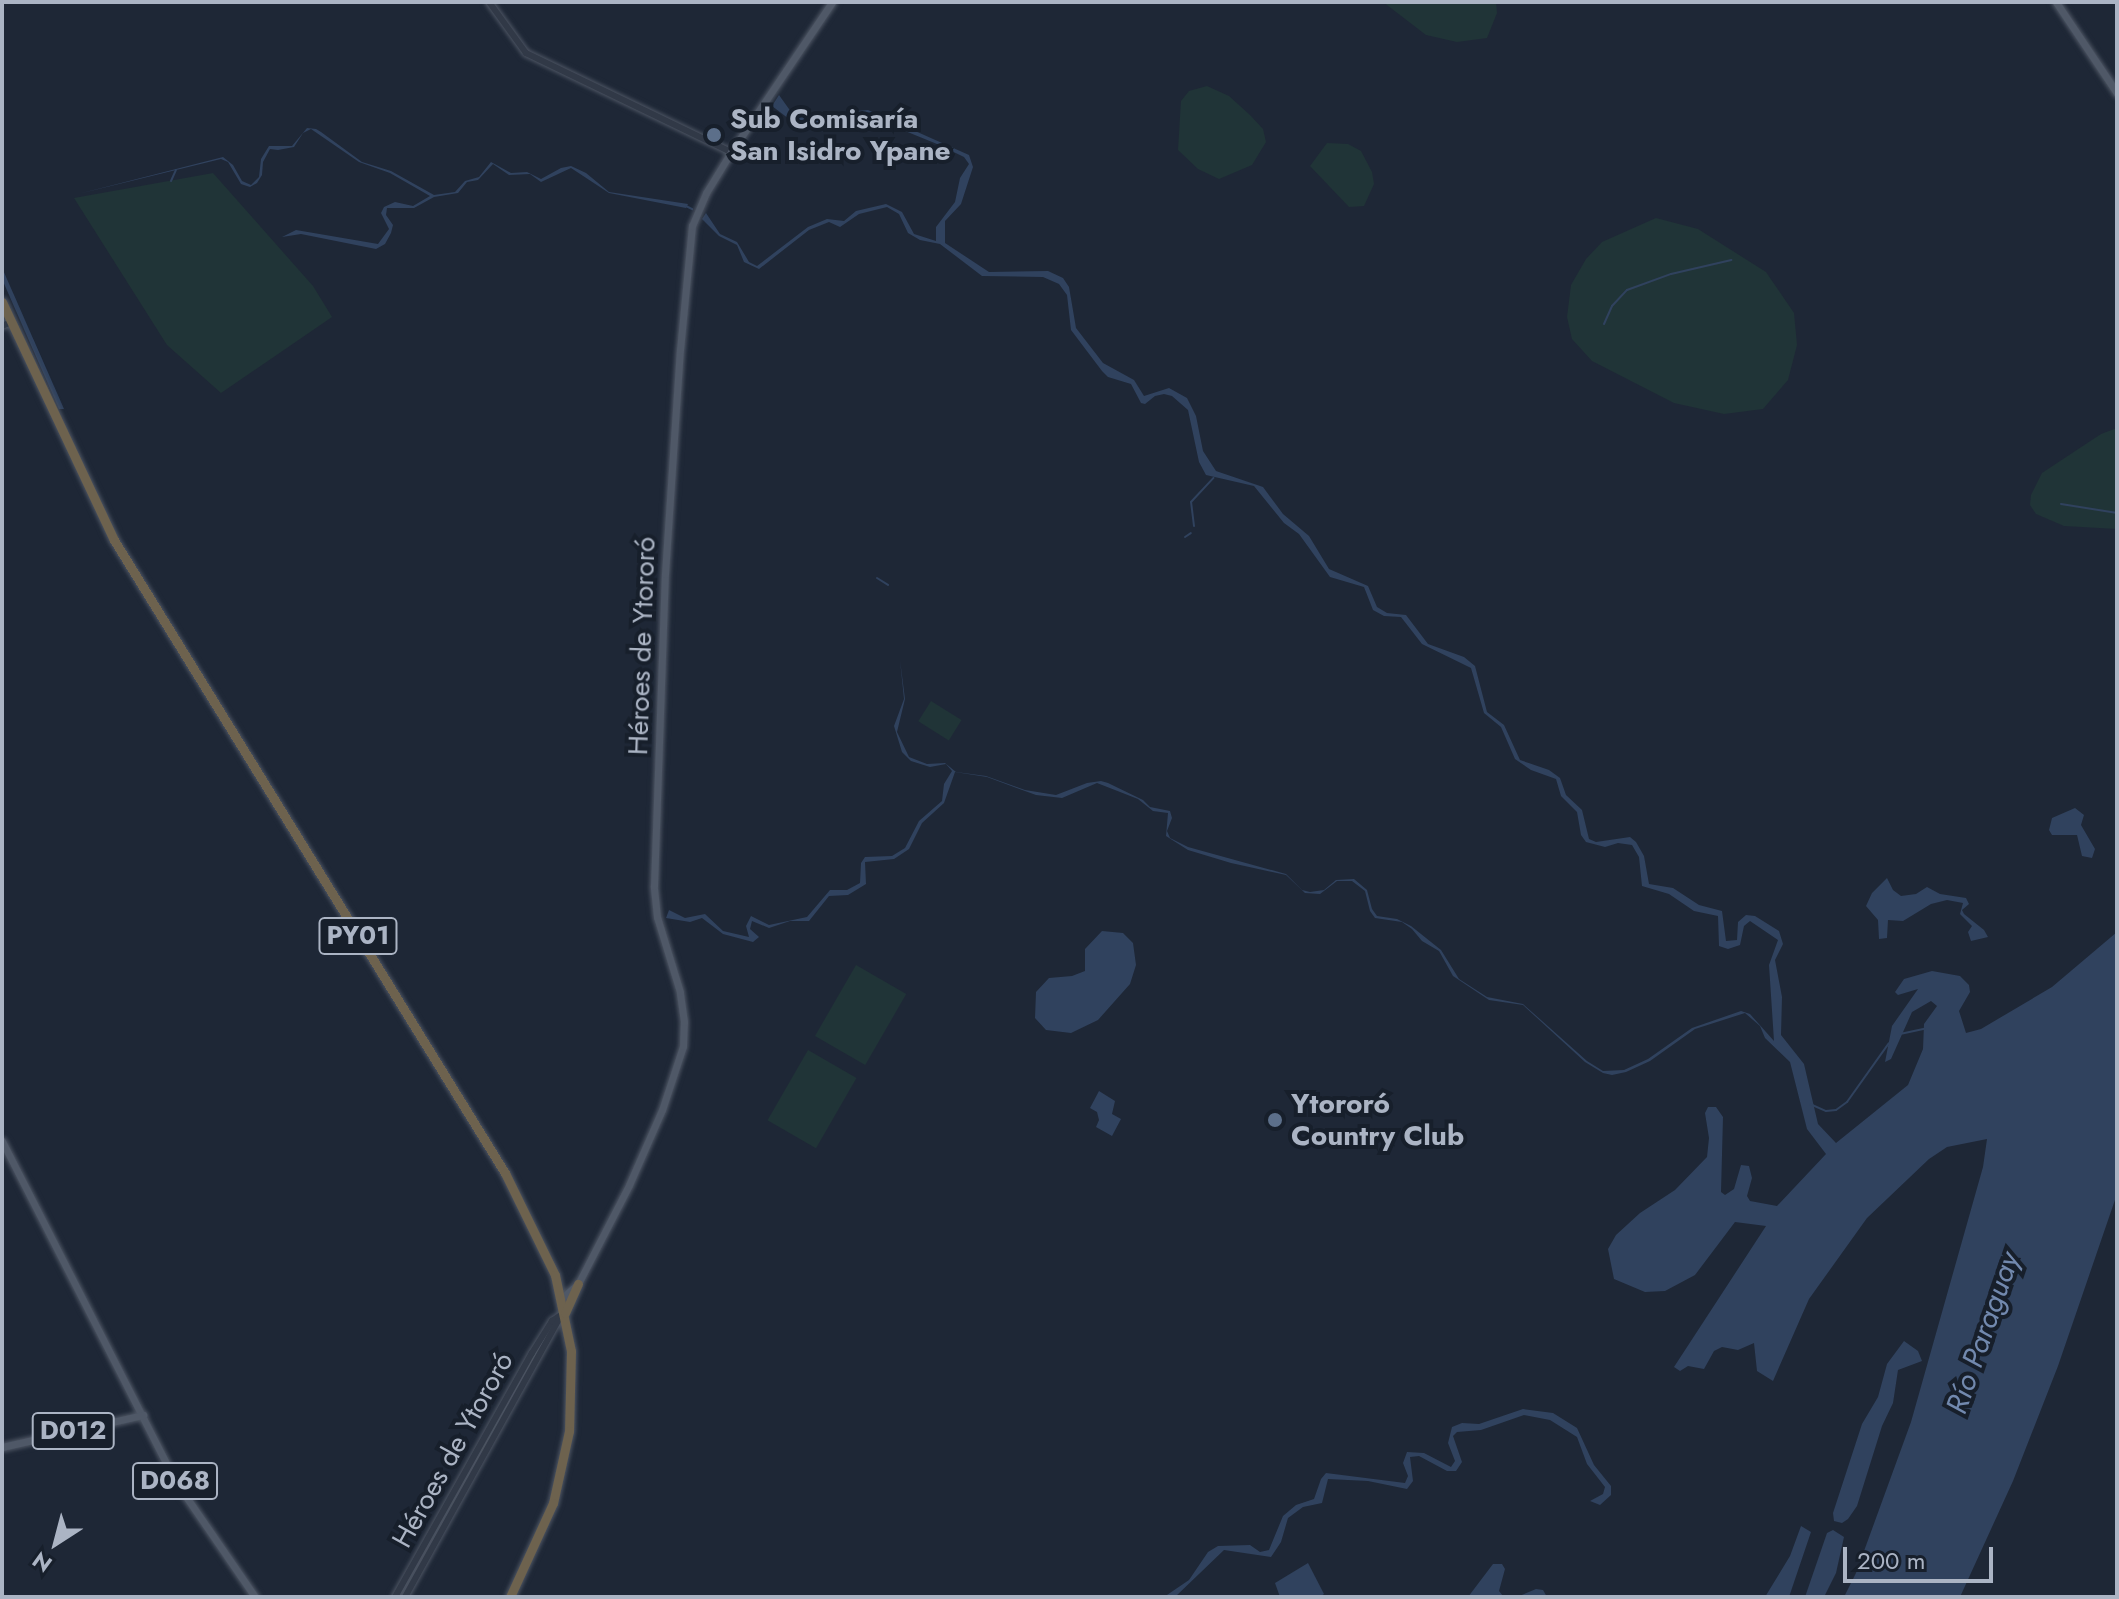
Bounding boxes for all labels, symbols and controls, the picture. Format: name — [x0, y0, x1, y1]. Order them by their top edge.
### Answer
place label: Sub Comisaría San Isidro Ypane — [730, 102, 951, 168]
marker: Sub Comisaría San Isidro Ypane — [705, 126, 723, 144]
street label: Héroes de Ytororó — [621, 536, 663, 756]
road number: PY01 — [318, 914, 398, 958]
place label: Ytororó Country Club — [1291, 1087, 1464, 1153]
marker: Ytororó Country Club — [1266, 1111, 1284, 1129]
water label: Río Paraguay — [1939, 1248, 2027, 1418]
street label: Héroes de Ytororó — [385, 1346, 521, 1554]
road number: D012 — [31, 1409, 115, 1453]
road number: D068 — [131, 1459, 219, 1503]
north arrow — [16, 1503, 96, 1583]
scale bar — [1847, 1531, 1997, 1581]
text: 200 m — [1857, 1543, 1925, 1578]
text: N — [25, 1544, 58, 1580]

